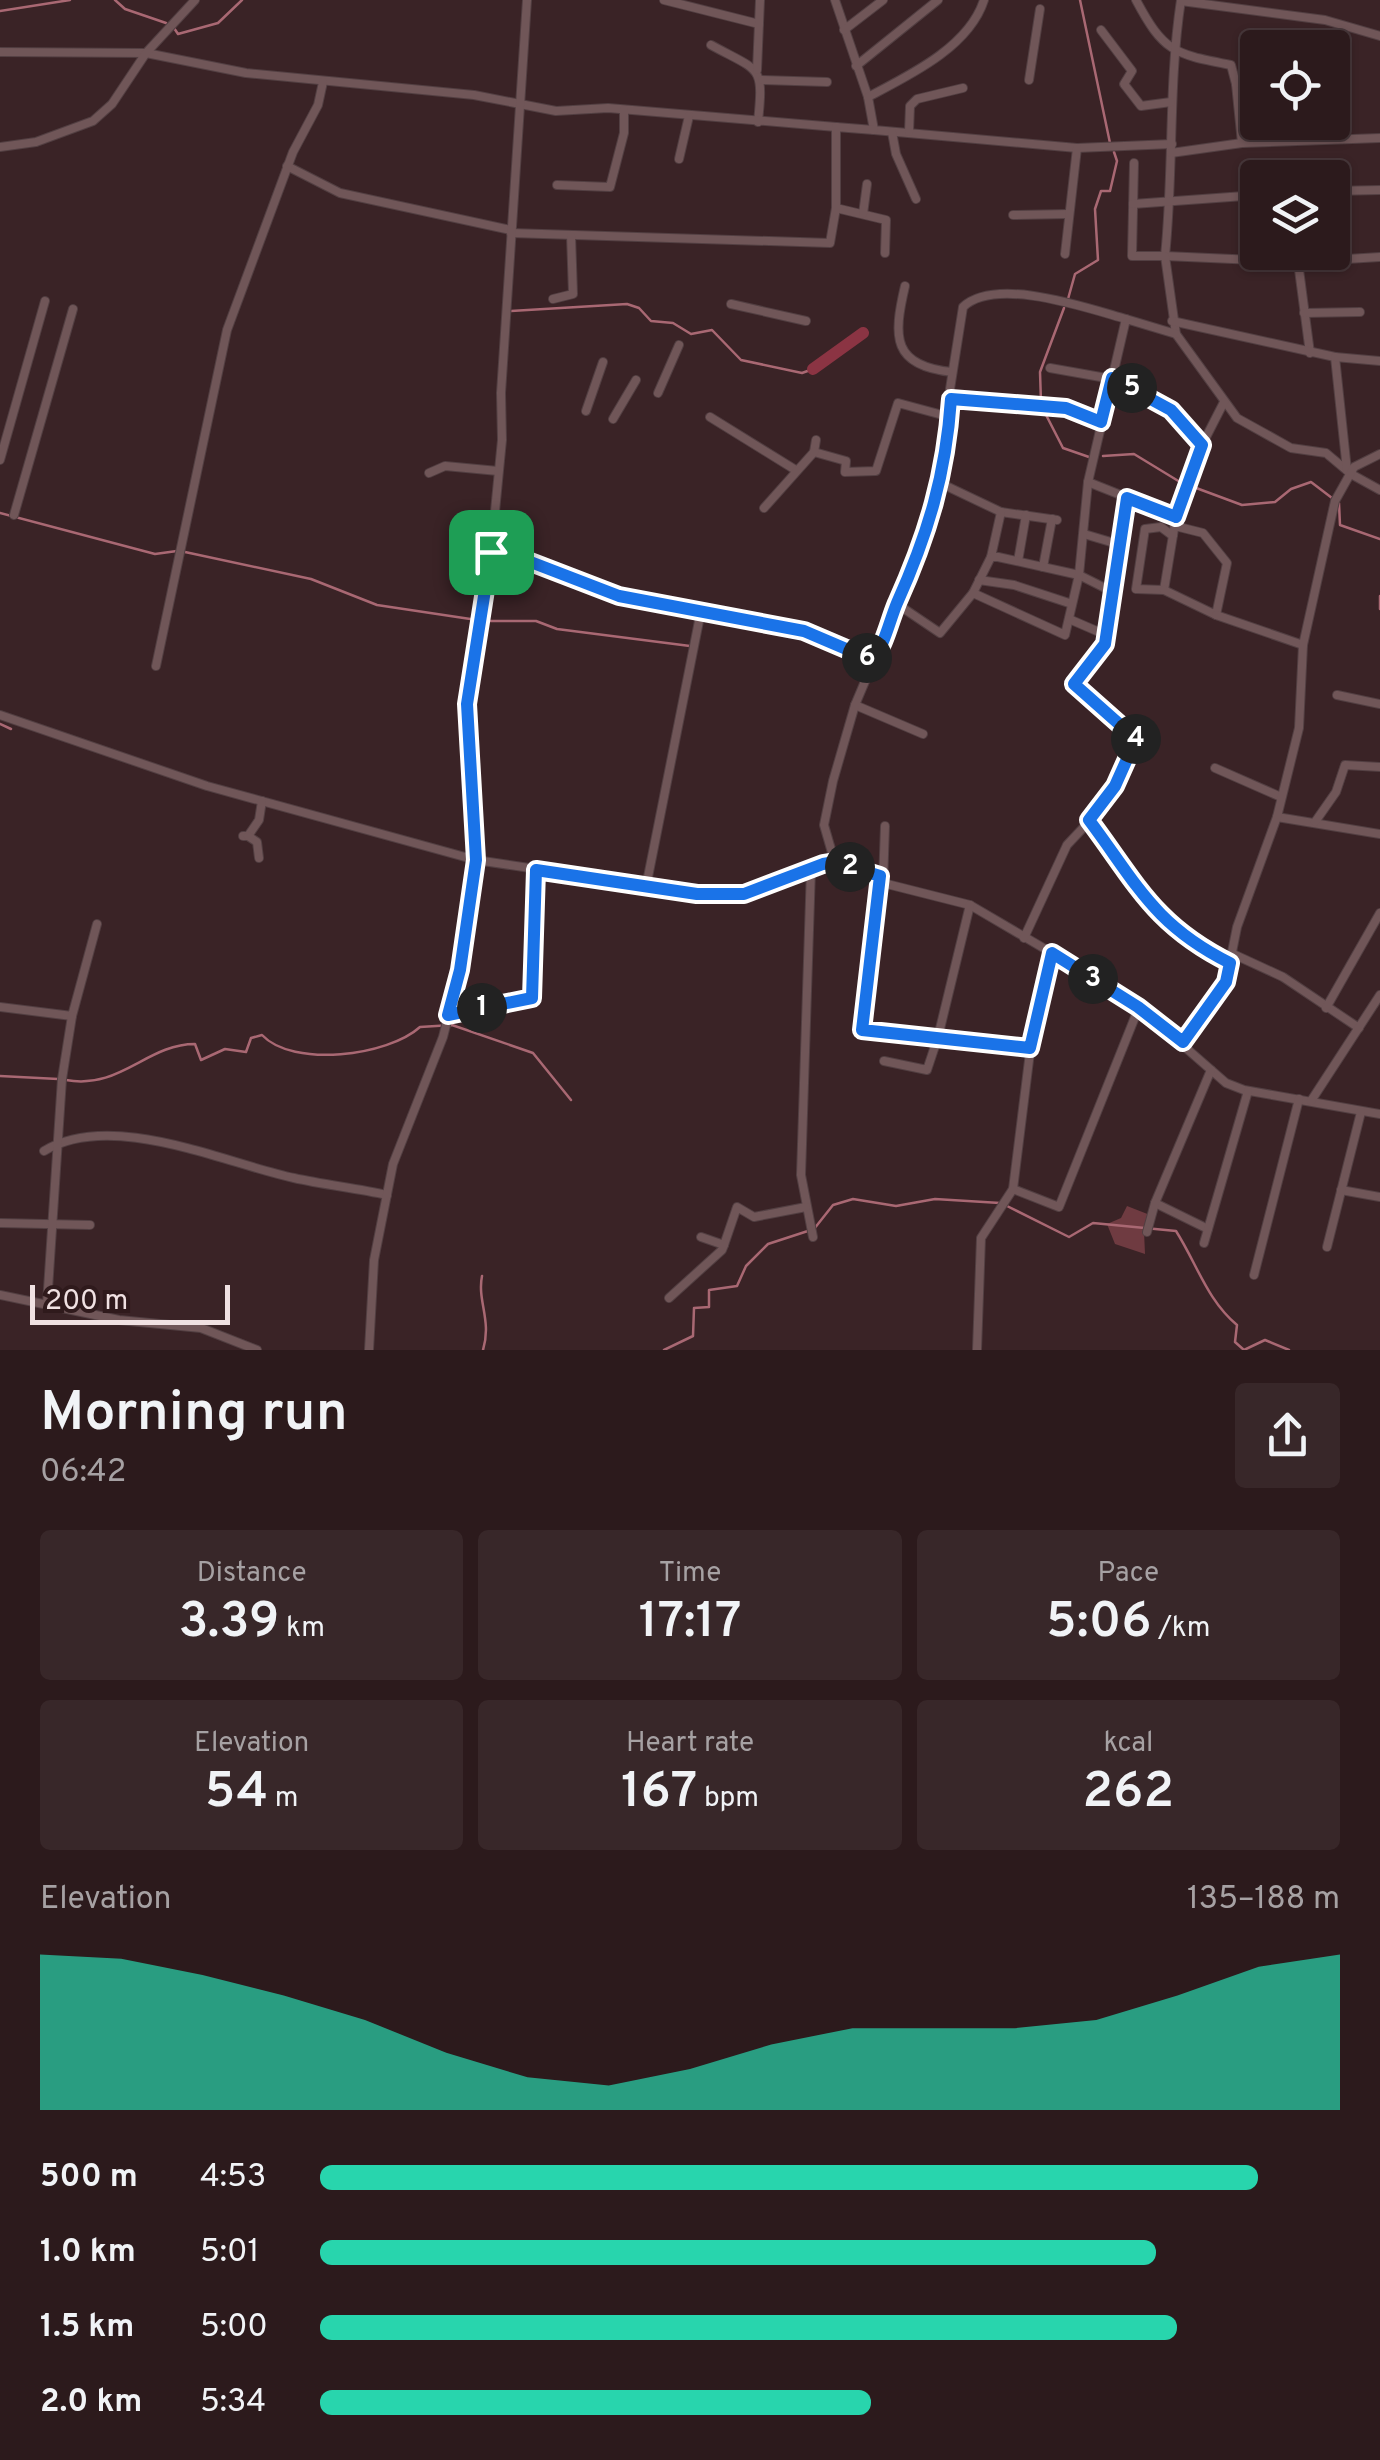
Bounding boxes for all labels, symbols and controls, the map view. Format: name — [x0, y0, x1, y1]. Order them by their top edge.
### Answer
map controls — [1240, 30, 1350, 270]
button: locate — [1240, 30, 1350, 140]
button: layers — [1240, 160, 1350, 270]
pin: 5 — [1107, 363, 1157, 413]
text: 5 — [1123, 370, 1141, 406]
pin — [449, 510, 534, 595]
icon: arrive — [464, 525, 519, 580]
pin: 6 — [842, 633, 892, 683]
text: 6 — [858, 640, 876, 676]
pin: 4 — [1111, 714, 1161, 764]
text: 4 — [1127, 721, 1145, 757]
pin: 2 — [825, 842, 875, 892]
text: 2 — [841, 849, 859, 885]
pin: 3 — [1068, 954, 1118, 1004]
text: 3 — [1085, 961, 1101, 997]
pin: 1 — [457, 983, 507, 1033]
text: 1 — [476, 990, 488, 1026]
scale bar — [30, 1280, 230, 1324]
text: 200 m — [45, 1284, 128, 1320]
text: Morning run — [40, 1380, 348, 1450]
button: share — [1235, 1383, 1340, 1488]
text: 06:42 — [40, 1453, 126, 1493]
text: Distance — [197, 1556, 307, 1592]
text: Time — [659, 1556, 721, 1592]
text: Pace — [1098, 1556, 1159, 1592]
text: 3.39 — [178, 1592, 280, 1655]
text: 17:17 — [638, 1592, 742, 1655]
text: 5:06 — [1046, 1592, 1152, 1655]
text: km — [280, 1611, 325, 1647]
text: /km — [1152, 1611, 1211, 1647]
text: Elevation — [194, 1726, 309, 1762]
text: Heart rate — [626, 1726, 754, 1762]
text: kcal — [1103, 1726, 1153, 1762]
text: 54 — [205, 1762, 268, 1825]
text: 167 — [621, 1762, 697, 1825]
text: 262 — [1083, 1762, 1174, 1825]
text: m — [268, 1781, 299, 1817]
text: bpm — [697, 1781, 759, 1817]
text: Elevation — [40, 1880, 172, 1920]
text: 135–188 m — [1187, 1880, 1340, 1920]
text: 500 m — [40, 2158, 138, 2198]
text: 4:53 — [200, 2158, 266, 2198]
text: 1.0 km — [40, 2233, 136, 2273]
text: 5:01 — [200, 2233, 260, 2273]
text: 1.5 km — [40, 2308, 134, 2348]
text: 5:00 — [200, 2308, 268, 2348]
text: 2.0 km — [40, 2383, 142, 2423]
text: 5:34 — [200, 2383, 266, 2423]

